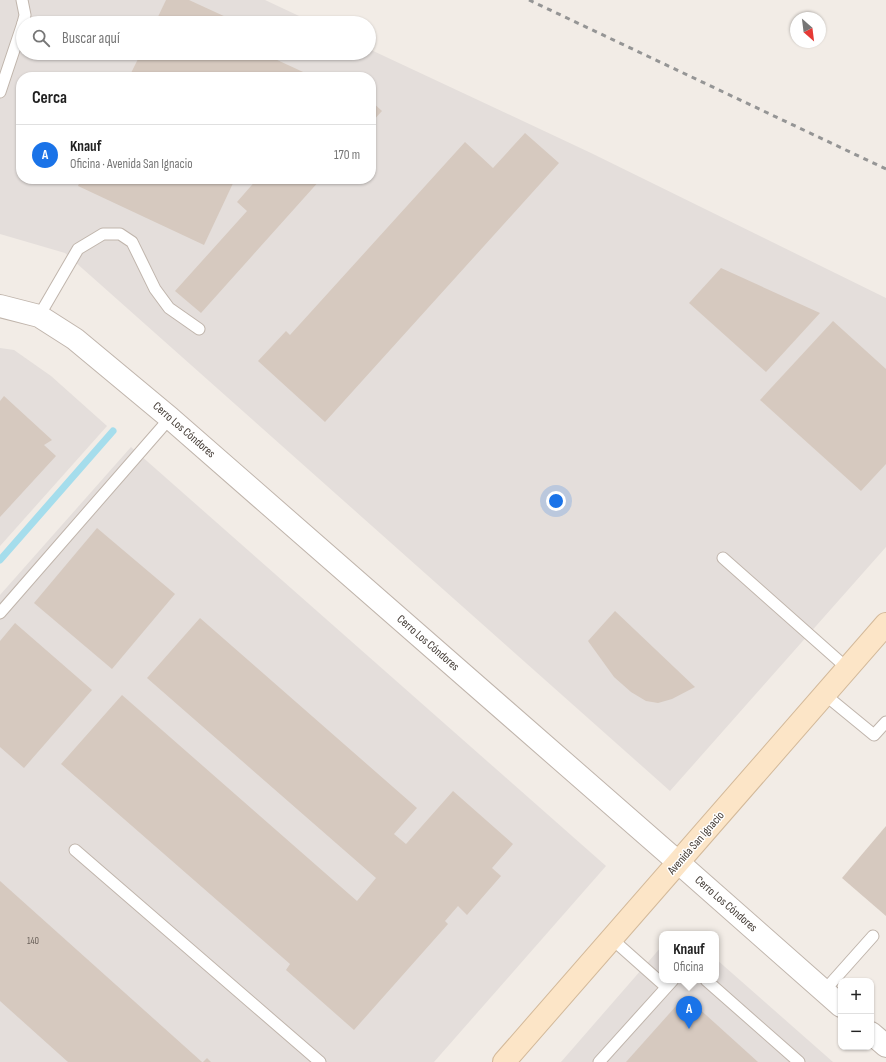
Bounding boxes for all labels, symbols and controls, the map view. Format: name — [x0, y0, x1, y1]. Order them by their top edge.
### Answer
north arrow — [790, 12, 826, 48]
search box — [16, 16, 376, 60]
icon: search — [30, 27, 52, 49]
text: Buscar aquí — [62, 29, 120, 48]
text: Cerca — [32, 88, 67, 108]
text: Knauf — [70, 137, 101, 156]
text: A — [42, 147, 48, 163]
text: 170 m — [334, 147, 360, 163]
text: Oficina · Avenida San Ignacio — [70, 156, 193, 172]
street label: Cerro Los Cóndores — [150, 399, 218, 461]
your location — [546, 491, 566, 511]
street label: Cerro Los Cóndores — [394, 612, 462, 674]
street label: Avenida San Ignacio — [664, 808, 728, 879]
street label: Cerro Los Cóndores — [692, 873, 760, 935]
popup — [659, 931, 719, 983]
house number: 140 — [27, 935, 39, 947]
text: Knauf — [673, 940, 705, 959]
text: Oficina — [673, 959, 704, 975]
map controls — [838, 978, 874, 1050]
button: + — [838, 978, 874, 1014]
pin: A — [676, 996, 702, 1029]
button: − — [838, 1014, 874, 1050]

